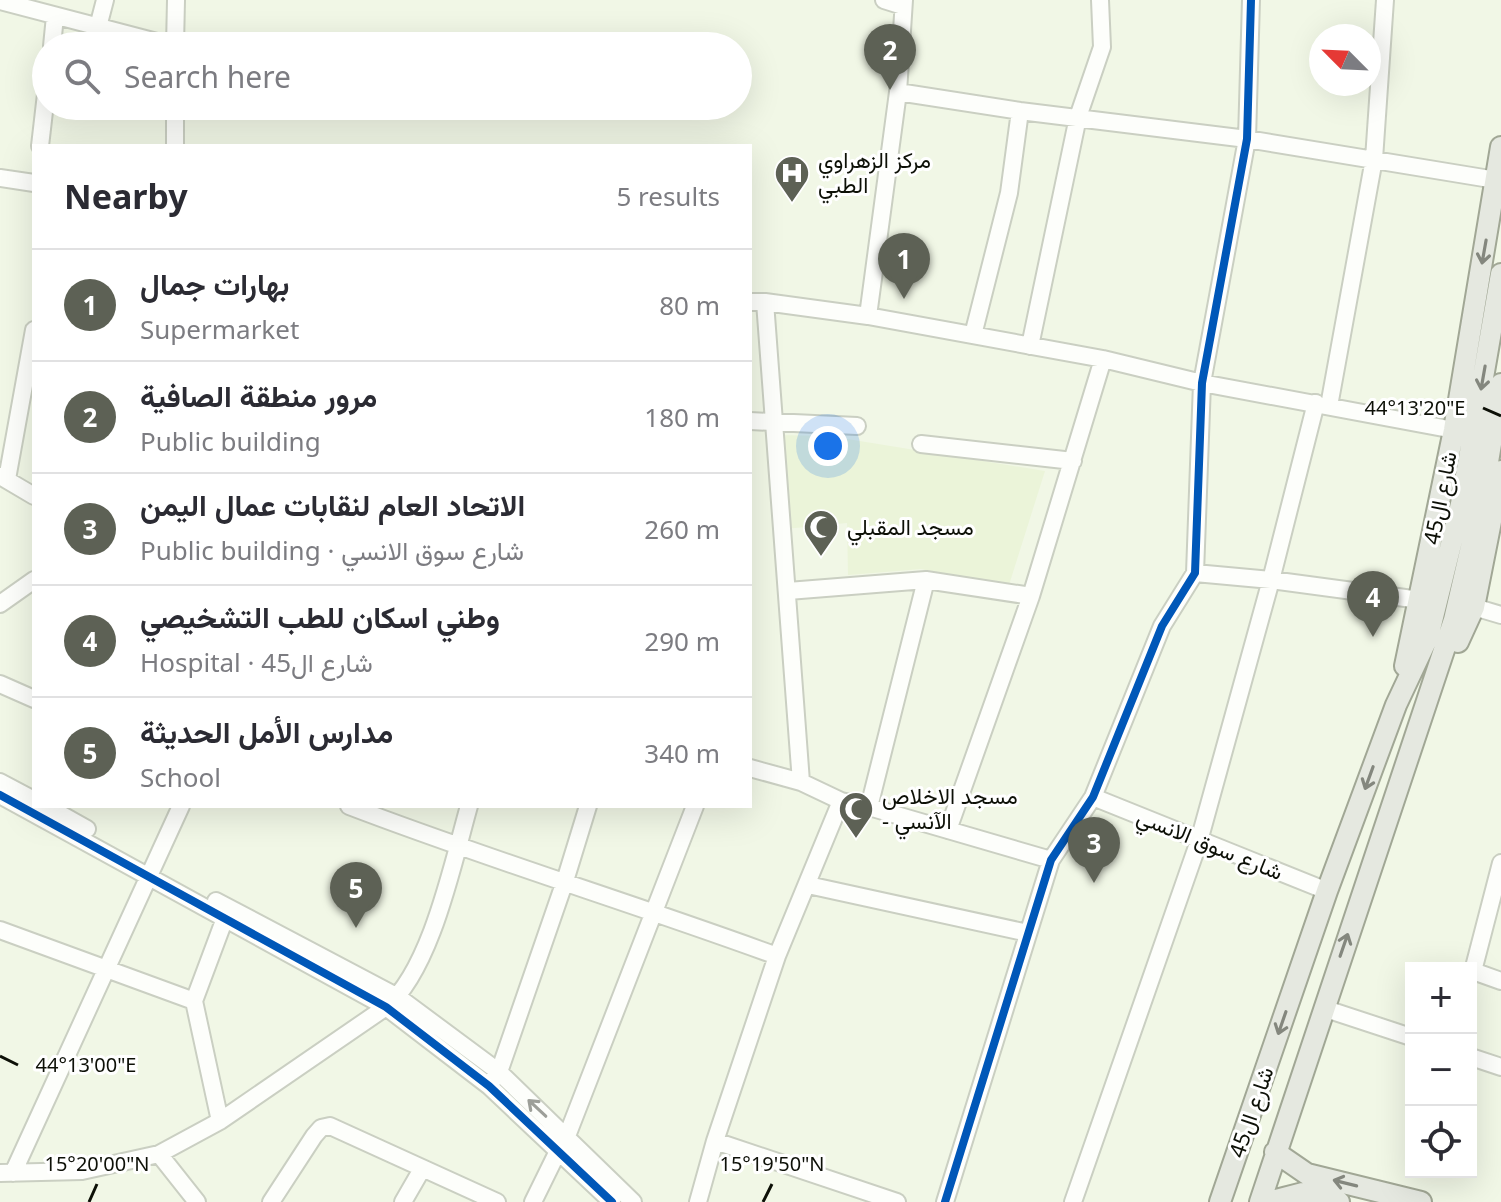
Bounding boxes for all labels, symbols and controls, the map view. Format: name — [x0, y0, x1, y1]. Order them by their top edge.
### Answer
pin: 2 — [864, 24, 916, 90]
north arrow — [1309, 24, 1381, 96]
search box — [32, 32, 752, 120]
icon: search — [60, 54, 104, 98]
text: Search here — [124, 56, 291, 97]
place label: مركز الزهراوي الطبي — [818, 144, 931, 204]
hospital icon: مركز الزهراوي الطبي — [773, 154, 811, 204]
text: Nearby — [64, 173, 188, 219]
text: 5 results — [616, 178, 720, 214]
pin: 1 — [878, 233, 930, 299]
one-way arrow — [1476, 239, 1491, 264]
text: بهارات جمال — [140, 263, 289, 304]
text: 1 — [83, 287, 97, 323]
text: 80 m — [659, 287, 720, 323]
text: Supermarket — [140, 311, 299, 347]
one-way arrow — [1474, 365, 1489, 391]
text: مرور منطقة الصافية — [140, 375, 377, 416]
text: 44°13'20"E — [1365, 394, 1465, 421]
text: 2 — [83, 399, 97, 435]
text: 180 m — [644, 399, 720, 435]
text: Public building — [140, 423, 321, 459]
your location — [808, 426, 848, 466]
street label: شارع ال45 — [1415, 449, 1464, 547]
text: الاتحاد العام لنقابات عمال اليمن — [140, 484, 525, 525]
mosque icon: مسجد المقبلي — [802, 508, 840, 558]
text: 3 — [83, 511, 97, 547]
text: 260 m — [644, 511, 720, 547]
place label: مسجد المقبلي — [847, 511, 974, 546]
text: Public building · شارع سوق الانسي — [140, 532, 524, 568]
pin: 4 — [1347, 571, 1399, 637]
text: وطني اسكان للطب التشخيصي — [140, 596, 500, 637]
text: 4 — [83, 623, 97, 659]
text: 290 m — [644, 623, 720, 659]
text: Hospital · شارع ال45 — [140, 644, 373, 680]
text: مدارس الأمل الحديثة — [140, 711, 393, 752]
text: 5 — [83, 735, 97, 771]
text: 340 m — [644, 735, 720, 771]
text: School — [140, 759, 221, 795]
one-way arrow — [1361, 765, 1375, 790]
place label: مسجد الاخلاص - الآنسي — [882, 780, 1018, 840]
mosque icon: مسجد الاخلاص - الآنسي — [837, 790, 875, 840]
street label: شارع سوق الانسي — [1131, 800, 1288, 891]
pin: 3 — [1068, 817, 1120, 883]
pin: 5 — [330, 862, 382, 928]
one-way arrow — [1338, 933, 1353, 958]
map controls — [1405, 962, 1477, 1178]
button: + — [1405, 962, 1477, 1034]
one-way arrow — [1273, 1010, 1288, 1035]
button: − — [1405, 1034, 1477, 1106]
text: 44°13'00"E — [36, 1051, 136, 1078]
street label: شارع ال45 — [1221, 1062, 1281, 1161]
one-way arrow — [528, 1100, 548, 1118]
button: locate — [1405, 1106, 1477, 1178]
text: 15°20'00"N — [44, 1150, 150, 1177]
text: 15°19'50"N — [719, 1150, 825, 1177]
one-way arrow — [1333, 1175, 1359, 1190]

